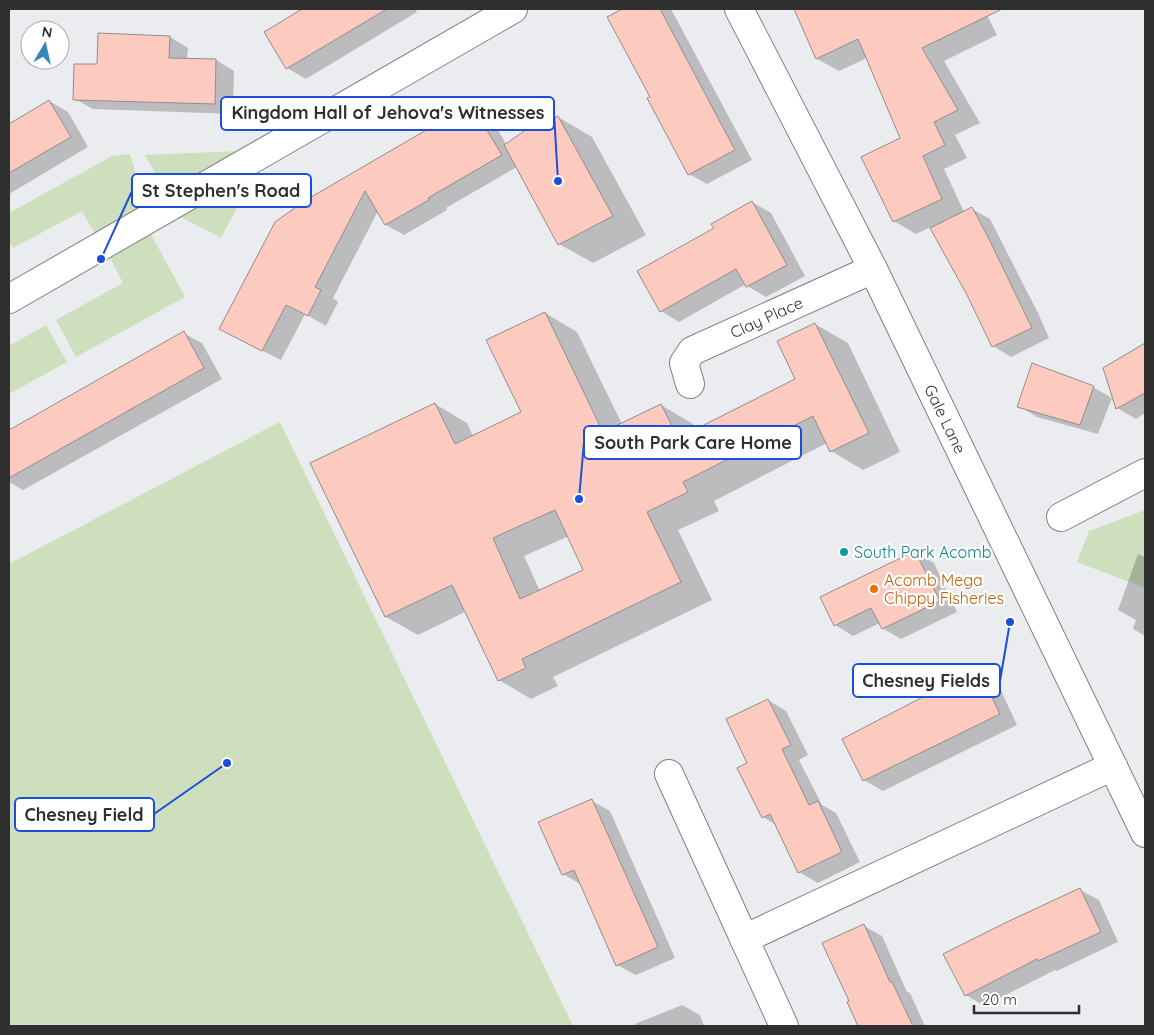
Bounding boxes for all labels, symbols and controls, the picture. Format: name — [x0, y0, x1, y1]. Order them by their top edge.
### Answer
north arrow — [20, 20, 70, 70]
text: N — [41, 22, 54, 42]
callout: Kingdom Hall of Jehova's Witnesses — [221, 97, 554, 130]
text: Kingdom Hall of Jehova's Witnesses — [232, 101, 545, 124]
callout: St Stephen's Road — [132, 174, 311, 207]
text: St Stephen's Road — [142, 179, 300, 202]
street label: Clay Place — [727, 292, 806, 342]
street label: Gale Lane — [920, 381, 971, 457]
callout: South Park Care Home — [584, 426, 801, 459]
text: South Park Care Home — [594, 431, 792, 454]
place label: South Park Acomb — [854, 542, 991, 562]
marker: South Park Acomb — [838, 546, 850, 558]
place label: Acomb Mega Chippy Fisheries — [884, 570, 1004, 608]
marker: Acomb Mega Chippy Fisheries — [868, 583, 880, 595]
callout: Chesney Fields — [853, 664, 1000, 697]
text: Chesney Fields — [862, 669, 990, 692]
callout: Chesney Field — [15, 798, 154, 831]
text: Chesney Field — [25, 803, 143, 826]
scale bar — [974, 982, 1079, 1014]
text: 20 m — [982, 990, 1017, 1009]

